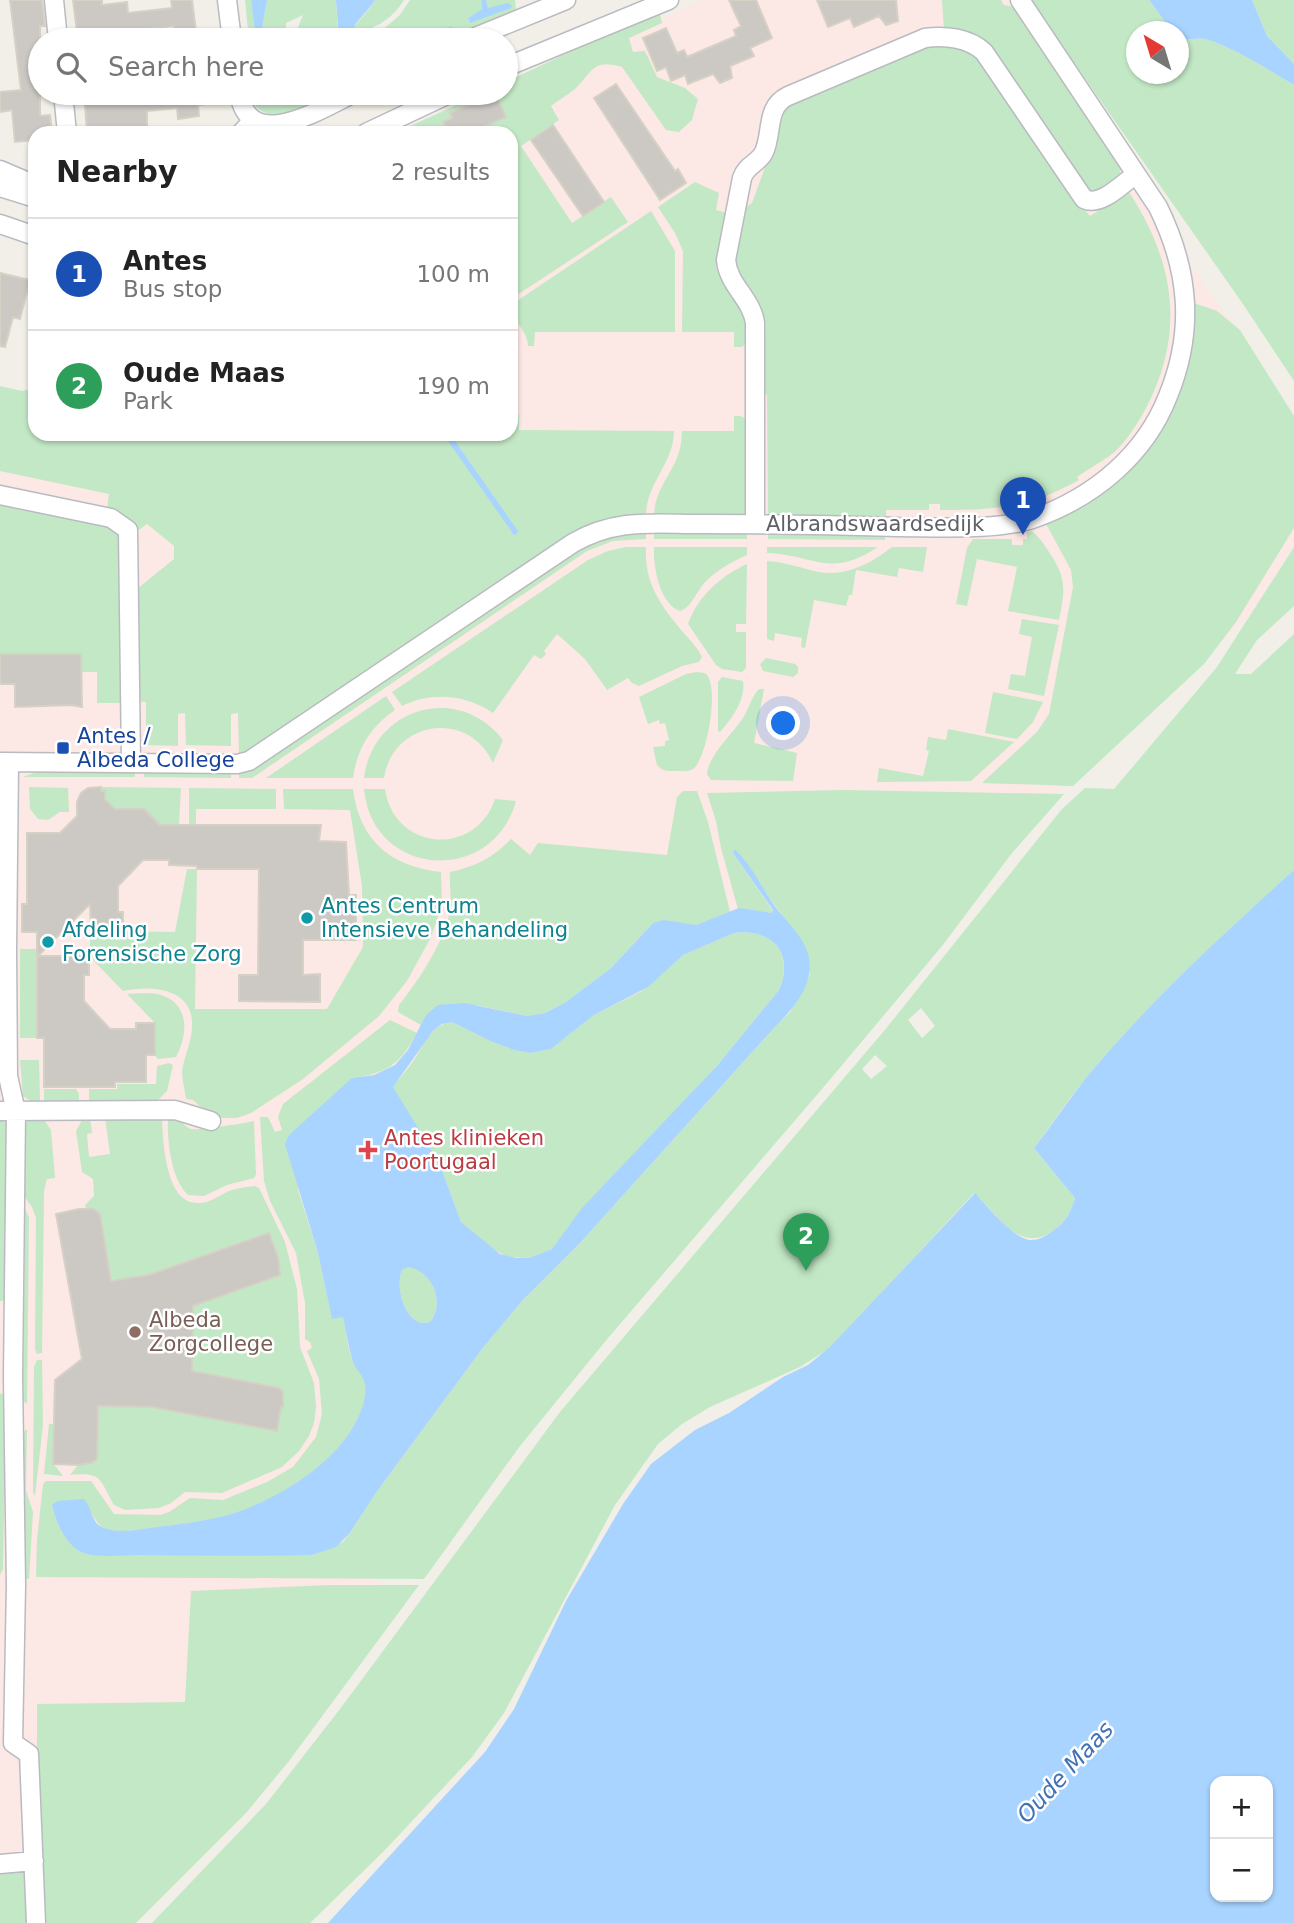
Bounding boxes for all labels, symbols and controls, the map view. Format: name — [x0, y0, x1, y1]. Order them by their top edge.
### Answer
north arrow — [1126, 21, 1189, 84]
search box — [28, 28, 518, 105]
icon: search — [52, 48, 90, 86]
text: Search here — [108, 52, 264, 82]
text: Nearby — [56, 154, 178, 189]
text: 2 results — [391, 159, 490, 185]
text: Antes — [123, 246, 207, 276]
text: 1 — [71, 261, 87, 287]
text: 100 m — [416, 261, 490, 287]
text: Bus stop — [123, 276, 222, 302]
text: Oude Maas — [123, 358, 285, 388]
text: 2 — [71, 373, 87, 399]
text: 190 m — [416, 373, 490, 399]
text: Park — [123, 388, 173, 414]
pin: 1 — [1000, 477, 1046, 535]
street label: Albrandswaardsedijk — [766, 512, 985, 536]
your location — [766, 706, 800, 740]
place label: Antes / Albeda College — [77, 724, 235, 772]
marker: Antes / Albeda College — [55, 740, 71, 756]
place label: Antes Centrum Intensieve Behandeling — [321, 894, 568, 942]
marker: Antes Centrum Intensieve Behandeling — [299, 910, 315, 926]
place label: Afdeling Forensische Zorg — [62, 918, 242, 966]
marker: Afdeling Forensische Zorg — [40, 934, 56, 950]
place label: Antes klinieken Poortugaal — [384, 1126, 544, 1174]
marker: Antes klinieken Poortugaal — [358, 1140, 378, 1160]
pin: 2 — [783, 1213, 829, 1271]
place label: Albeda Zorgcollege — [149, 1308, 273, 1356]
marker: Albeda Zorgcollege — [127, 1324, 143, 1340]
water label: Oude Maas — [1012, 1716, 1118, 1828]
map controls — [1210, 1776, 1273, 1902]
button: + — [1210, 1776, 1273, 1839]
button: − — [1210, 1839, 1273, 1902]

